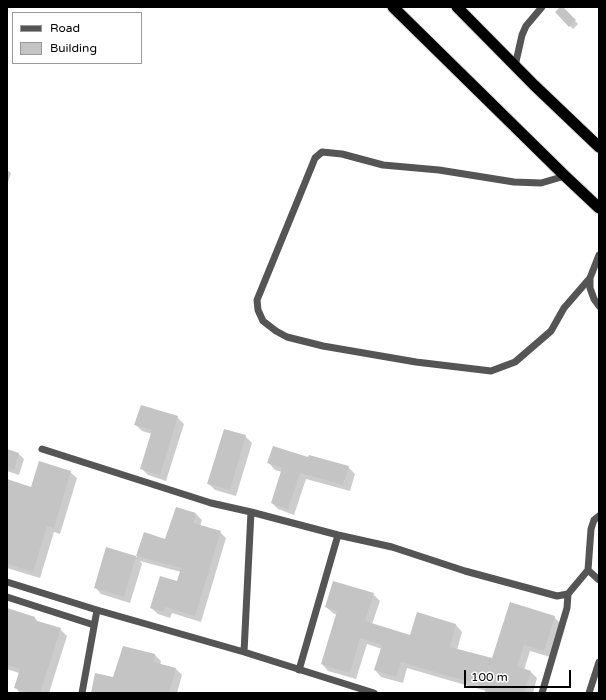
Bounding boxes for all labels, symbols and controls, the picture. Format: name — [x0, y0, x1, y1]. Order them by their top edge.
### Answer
legend — [12, 12, 142, 64]
text: Road — [50, 21, 80, 35]
text: Building — [50, 41, 97, 55]
scale bar — [466, 662, 573, 688]
text: 100 m — [471, 670, 508, 684]

